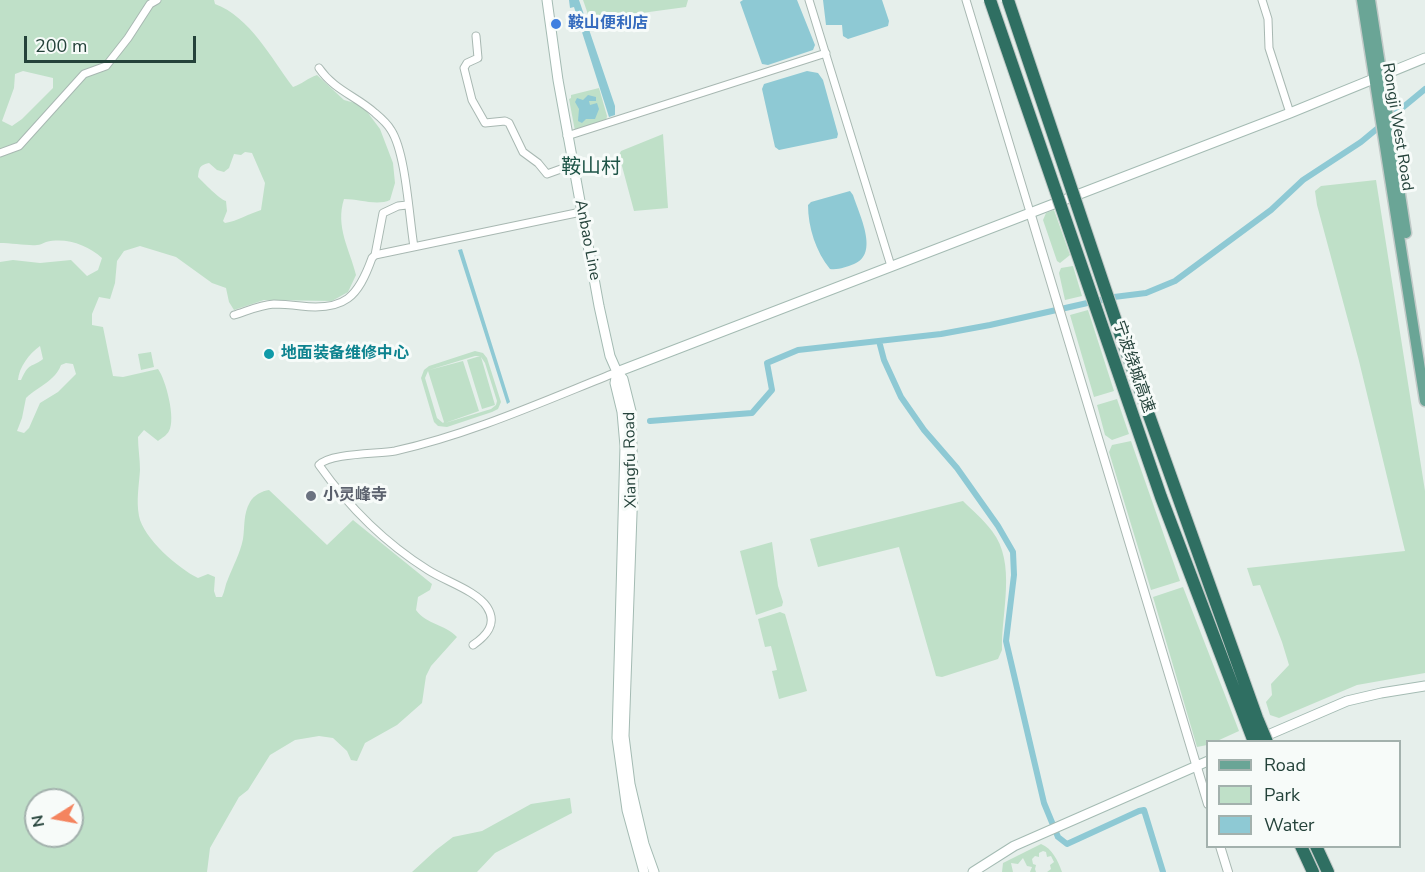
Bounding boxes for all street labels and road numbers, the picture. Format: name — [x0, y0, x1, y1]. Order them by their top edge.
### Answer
street label: Rongji West Road — [1377, 62, 1417, 192]
street label: Anbao Line — [570, 198, 604, 282]
street label: 宁波绕城高速 — [1108, 318, 1158, 416]
street label: Xiangfu Road — [621, 411, 641, 509]

